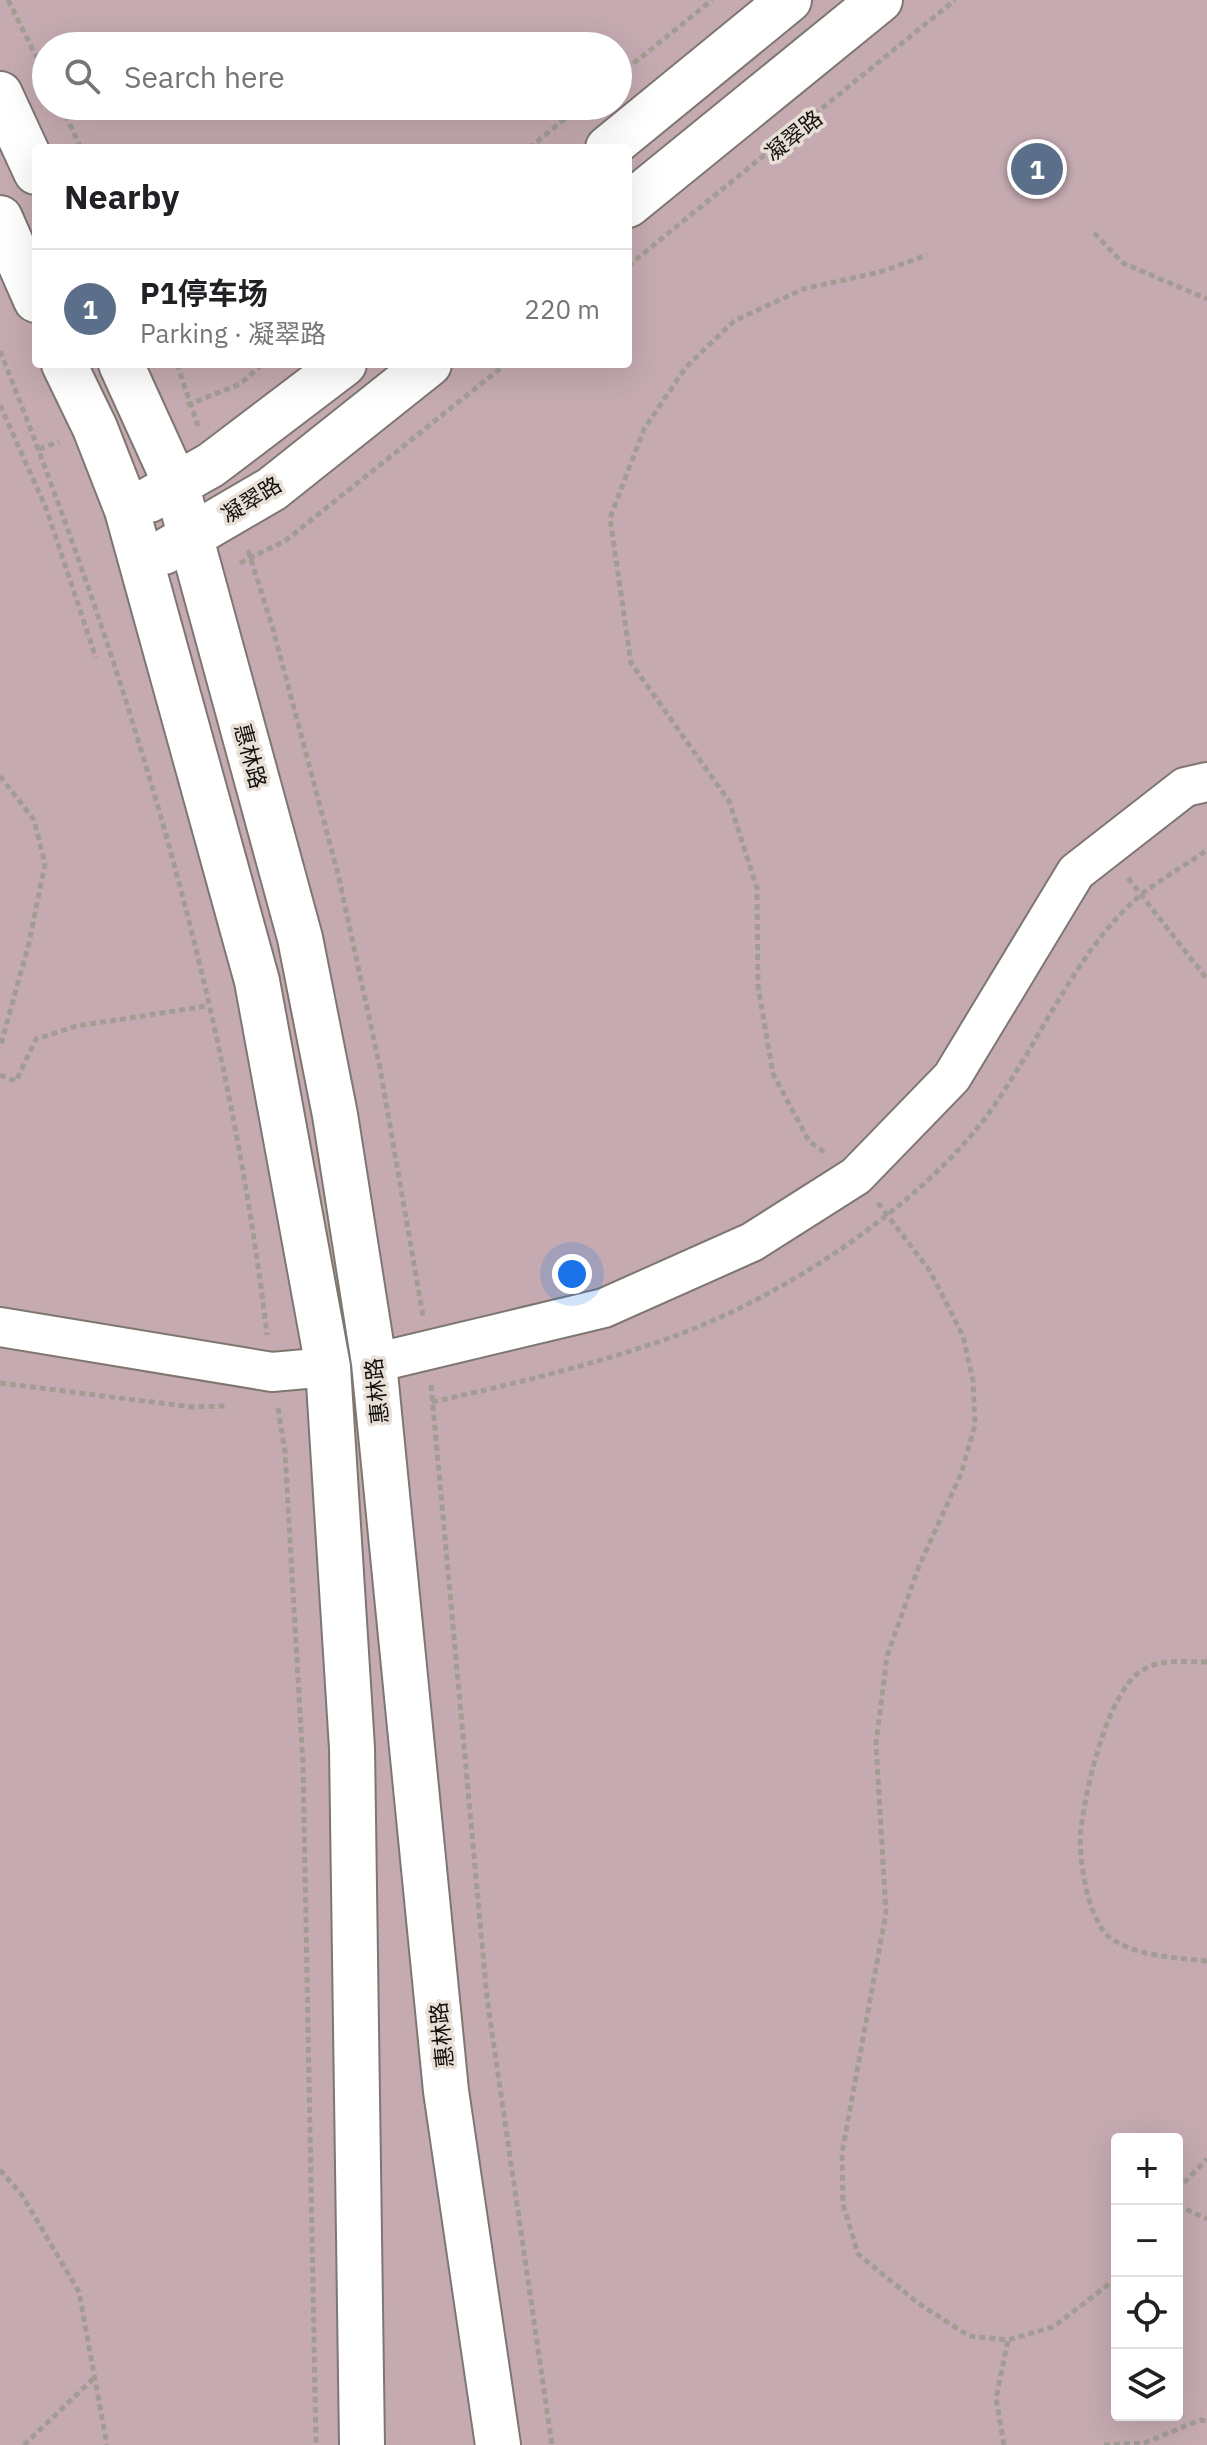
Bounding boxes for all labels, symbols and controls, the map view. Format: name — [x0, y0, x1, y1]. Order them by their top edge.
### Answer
search box — [32, 32, 632, 120]
icon: search — [60, 54, 104, 98]
text: Search here — [124, 57, 285, 96]
street label: 凝翠路 — [758, 103, 828, 167]
pin: 1 — [1011, 139, 1063, 199]
text: Nearby — [64, 174, 179, 218]
text: P1停车场 — [140, 273, 268, 312]
text: 1 — [82, 292, 98, 326]
text: 220 m — [524, 292, 600, 326]
text: Parking · 凝翠路 — [140, 316, 326, 350]
street label: 凝翠路 — [215, 469, 287, 529]
street label: 惠林路 — [228, 720, 274, 792]
your location — [552, 1254, 592, 1294]
street label: 惠林路 — [358, 1357, 394, 1425]
street label: 惠林路 — [423, 2001, 459, 2069]
map controls — [1111, 2133, 1183, 2421]
button: + — [1111, 2133, 1183, 2205]
button: − — [1111, 2205, 1183, 2277]
button: locate — [1111, 2277, 1183, 2349]
button: layers — [1111, 2349, 1183, 2421]

